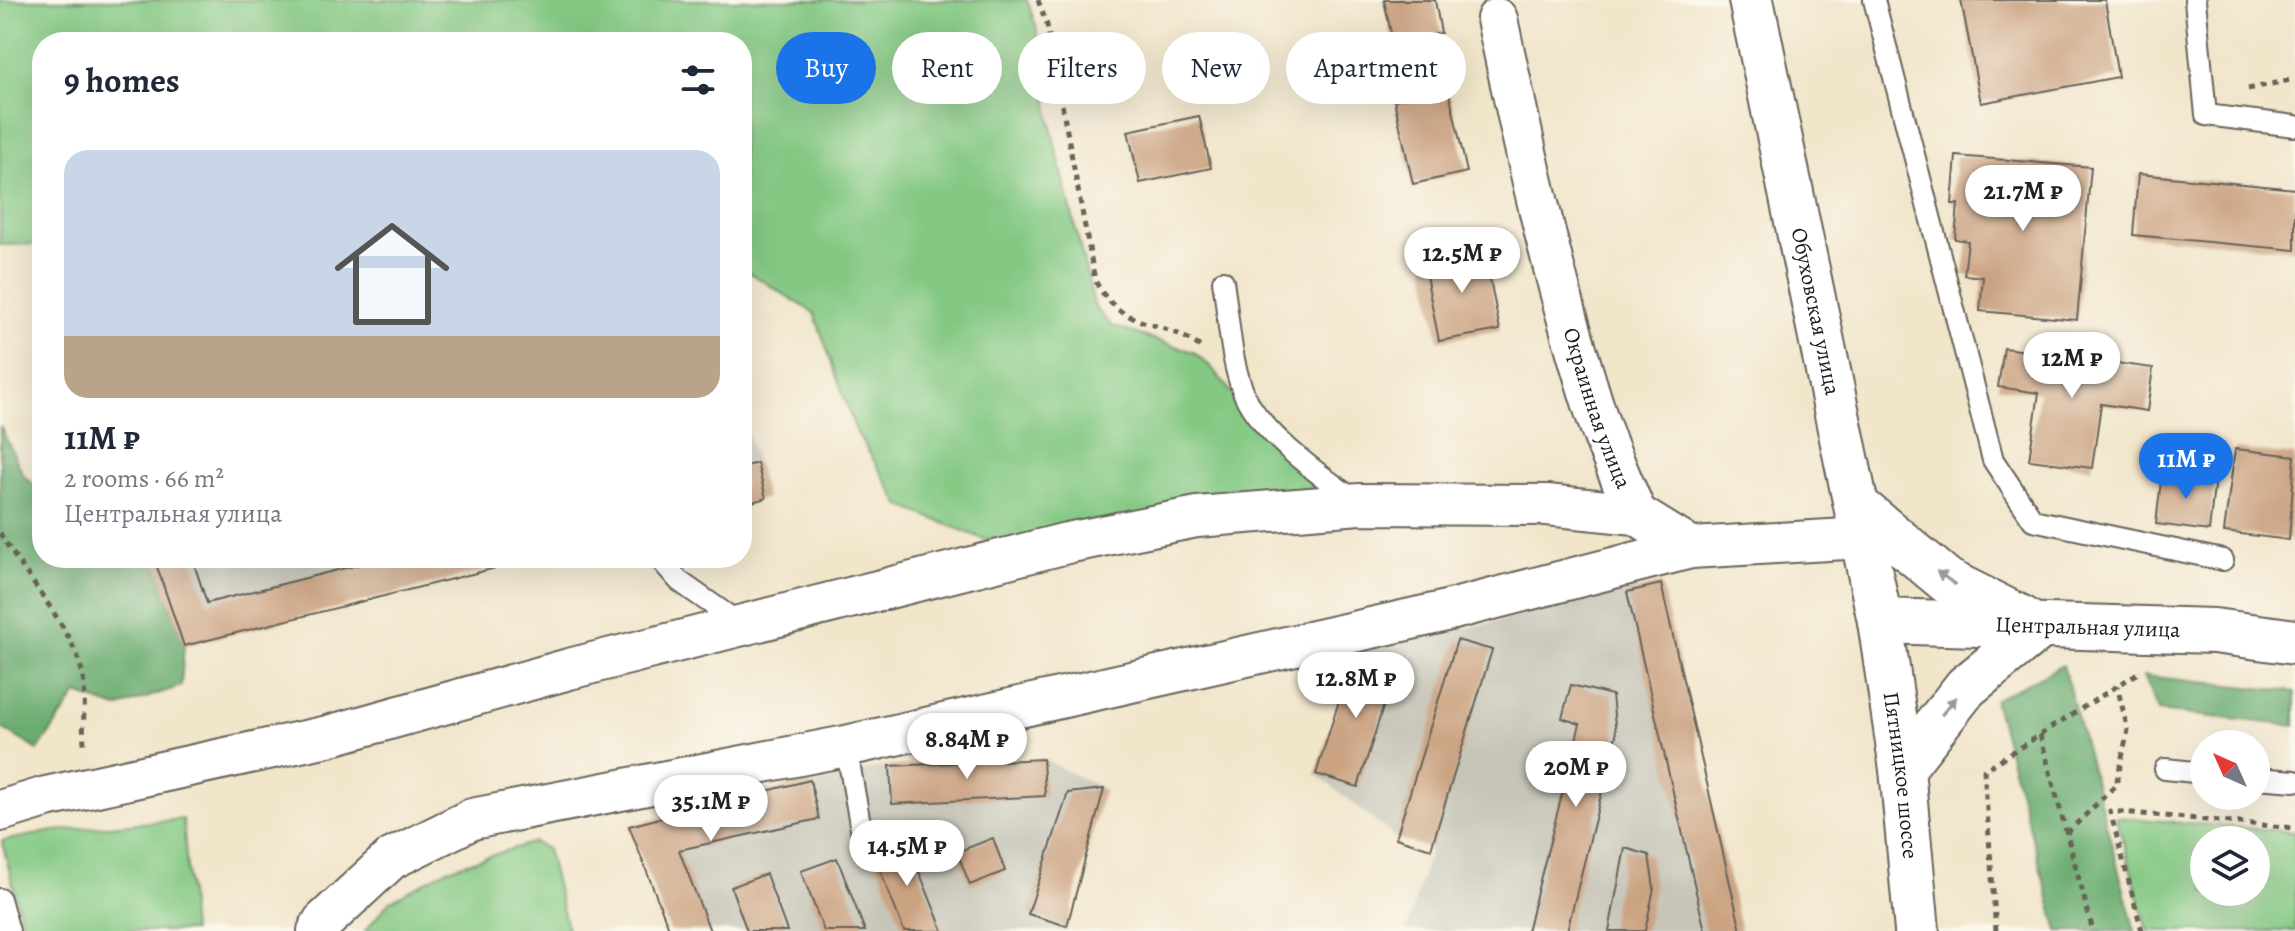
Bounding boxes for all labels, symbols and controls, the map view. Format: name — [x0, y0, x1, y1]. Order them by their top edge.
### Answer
chip: Buy — [776, 32, 876, 104]
chip: Rent — [892, 32, 1002, 104]
chip: Filters — [1018, 32, 1146, 104]
chip: New — [1162, 32, 1270, 104]
chip: Apartment — [1286, 32, 1466, 104]
text: 9 homes — [64, 57, 180, 104]
icon: filters — [676, 58, 720, 102]
pin: 21.7M ₽ — [1949, 165, 2097, 233]
text: 21.7M ₽ — [1983, 173, 2063, 208]
icon: home — [320, 202, 464, 346]
street label: Обуховская улица — [1784, 225, 1848, 399]
pin: 12.5M ₽ — [1388, 227, 1536, 295]
text: 12.5M ₽ — [1422, 235, 1502, 270]
street label: Окраинная улица — [1556, 324, 1639, 494]
pin: 12M ₽ — [2016, 332, 2128, 400]
text: 12M ₽ — [2041, 340, 2103, 375]
text: 11M ₽ — [64, 414, 140, 461]
pin: 11M ₽ — [2130, 433, 2242, 501]
text: 11M ₽ — [2157, 441, 2215, 476]
text: 2 rooms · 66 m² — [64, 461, 224, 496]
text: Центральная улица — [64, 496, 282, 531]
one-way arrow — [1935, 571, 1956, 587]
street label: Центральная улица — [1995, 609, 2182, 645]
pin: 12.8M ₽ — [1282, 652, 1430, 720]
text: 12.8M ₽ — [1315, 660, 1397, 695]
street label: Пятницкое шоссе — [1876, 690, 1925, 860]
one-way arrow — [1940, 697, 1957, 717]
pin: 8.84M ₽ — [893, 713, 1041, 781]
text: 8.84M ₽ — [925, 721, 1009, 756]
north arrow — [2190, 730, 2270, 810]
map controls — [2190, 730, 2270, 906]
pin: 20M ₽ — [1520, 741, 1632, 809]
text: 20M ₽ — [1543, 749, 1609, 784]
pin: 35.1M ₽ — [637, 775, 785, 843]
text: 35.1M ₽ — [672, 783, 750, 818]
pin: 14.5M ₽ — [833, 820, 981, 888]
button: layers — [2190, 826, 2270, 906]
text: 14.5M ₽ — [867, 828, 947, 863]

